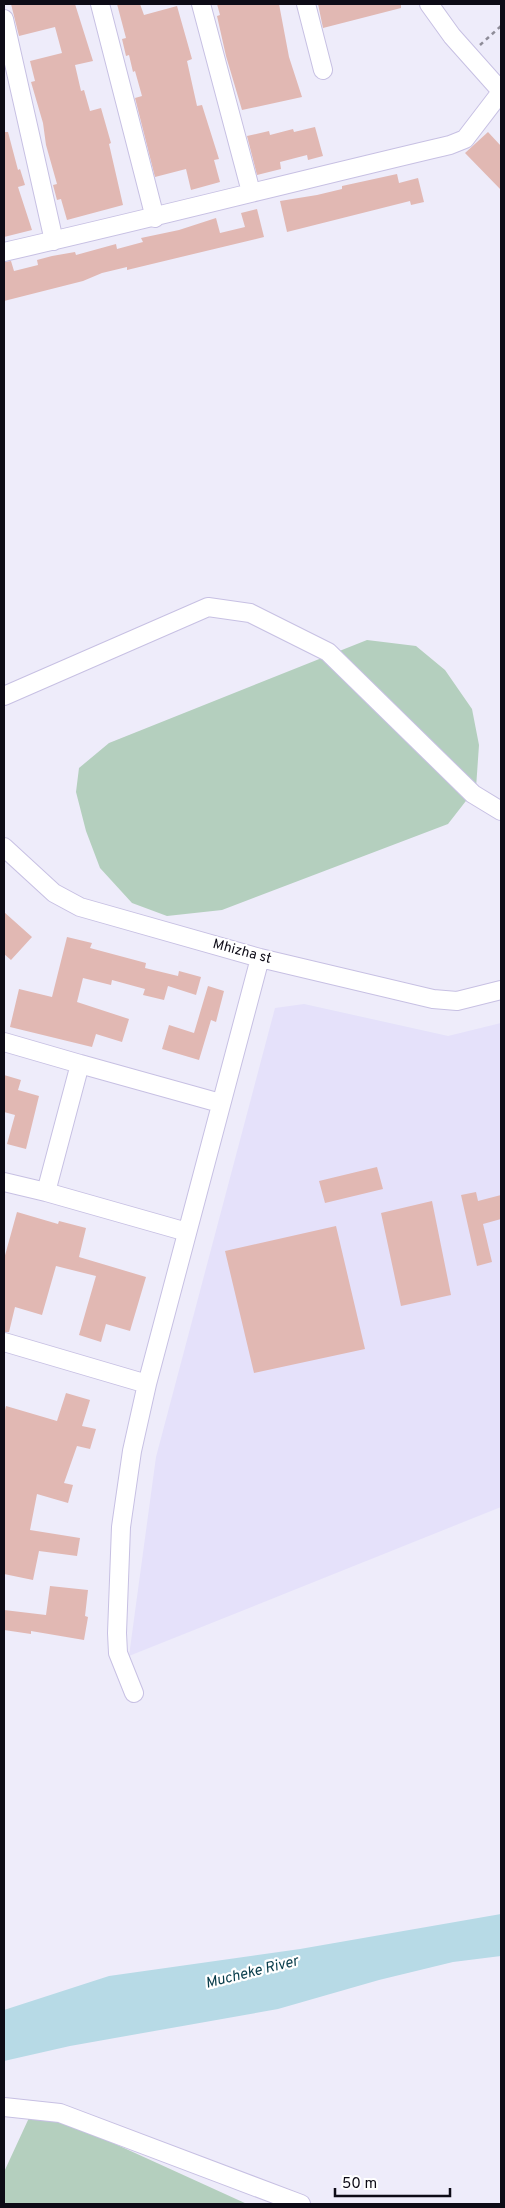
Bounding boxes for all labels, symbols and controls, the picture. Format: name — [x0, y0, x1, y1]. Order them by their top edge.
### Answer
street label: Mhizha st — [211, 936, 273, 968]
water label: Mucheke River — [204, 1952, 302, 1994]
scale bar — [335, 2166, 450, 2198]
text: 50 m — [342, 2175, 377, 2194]

